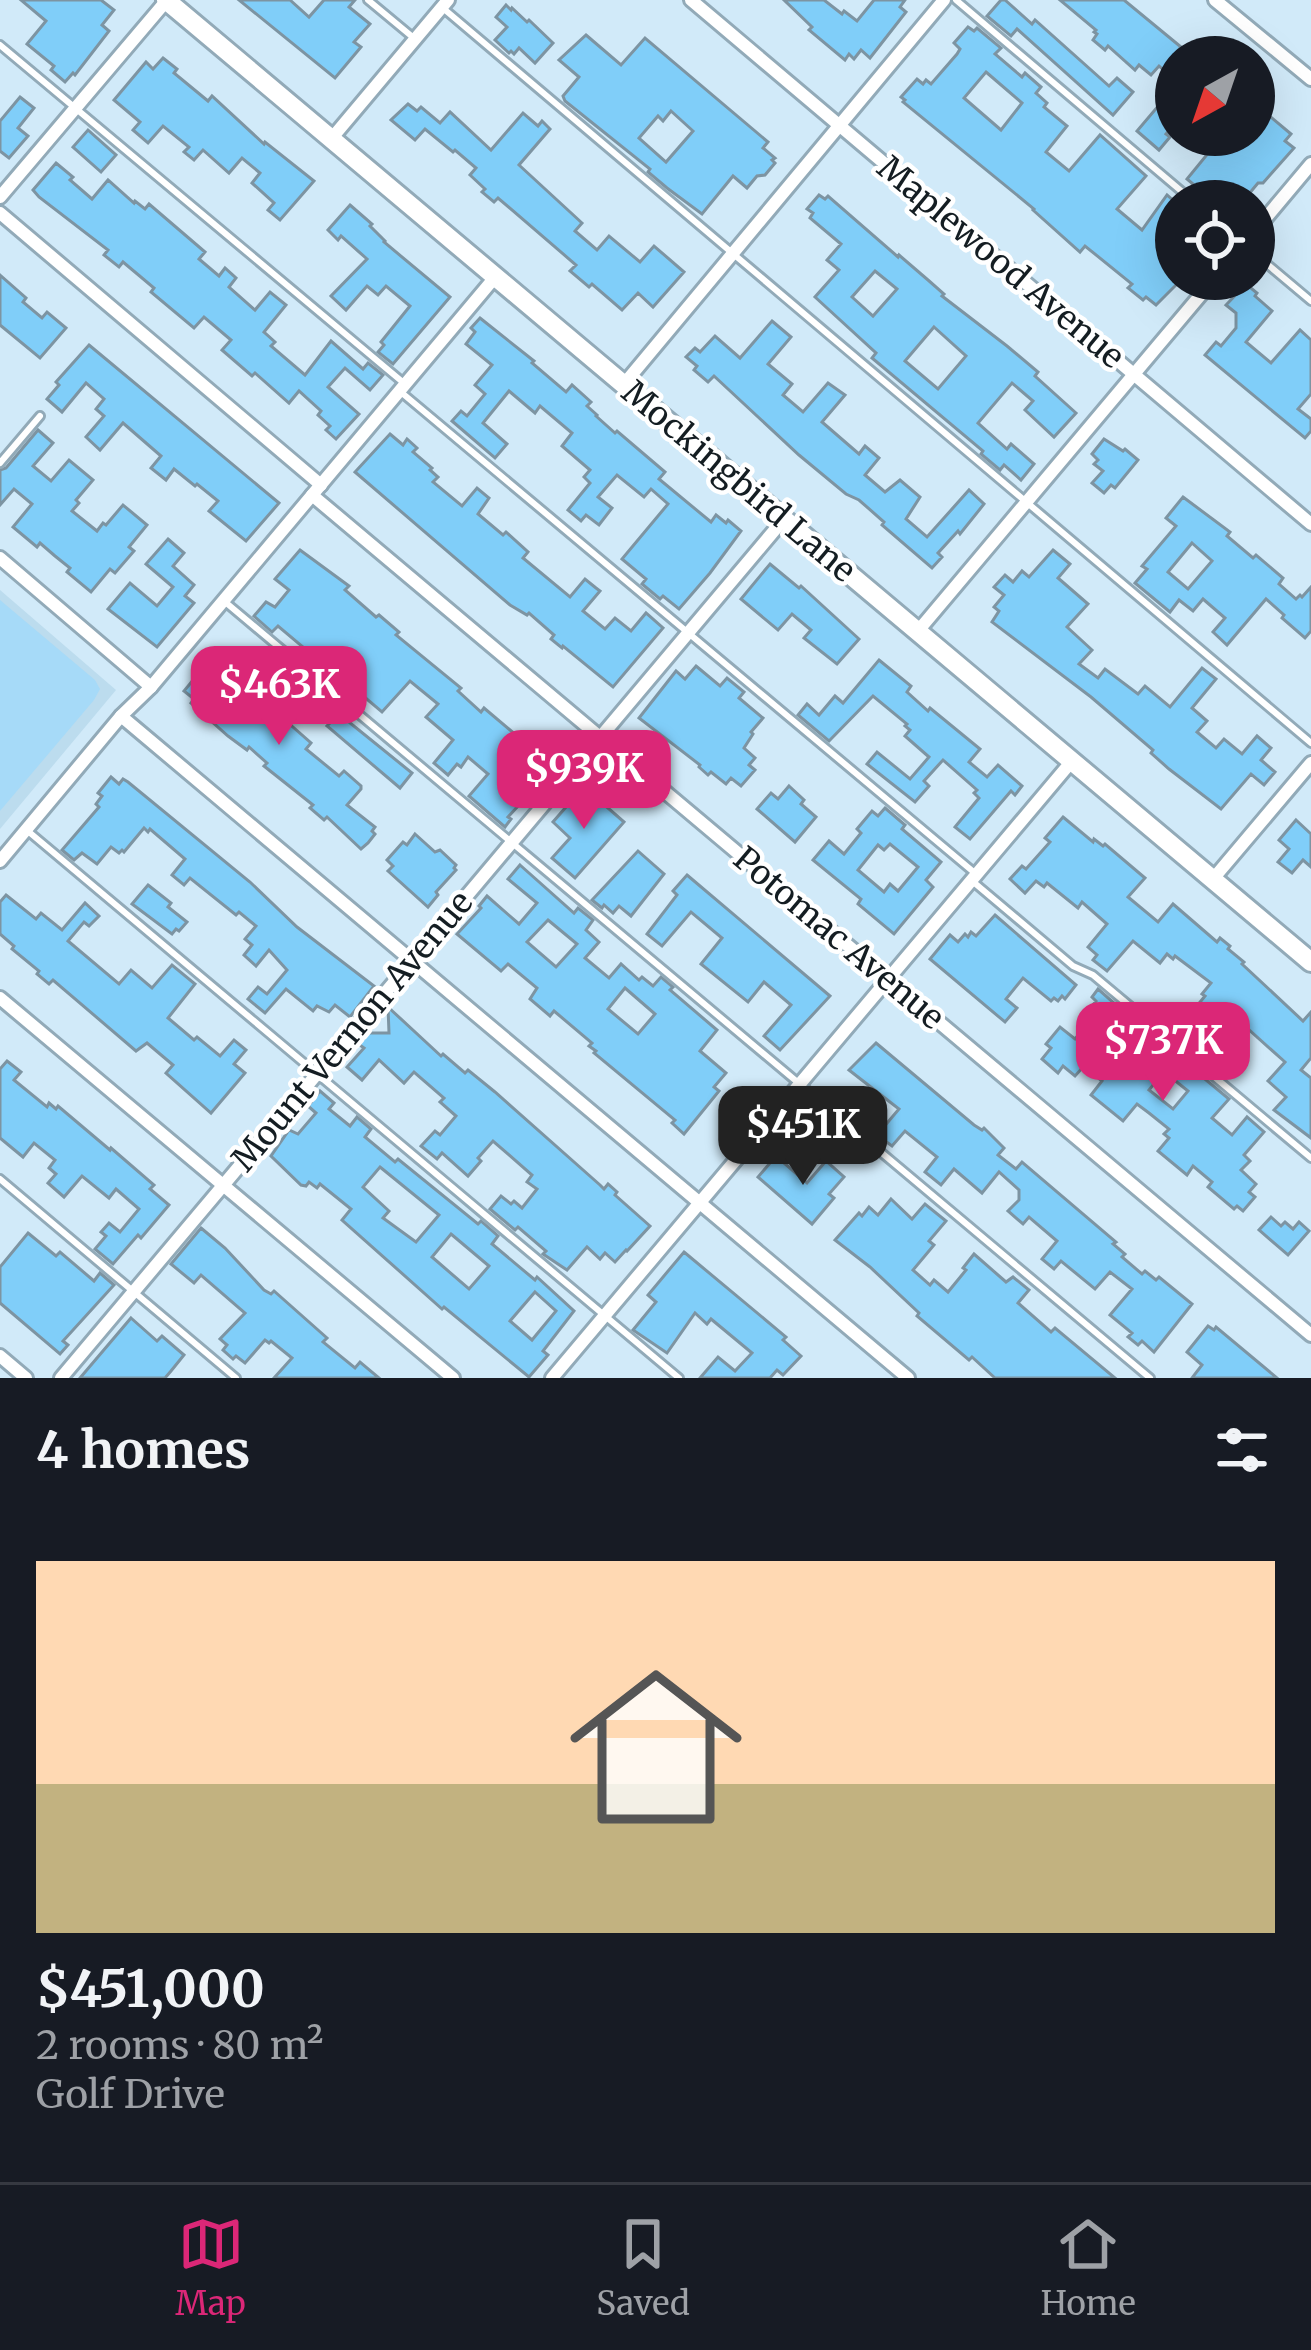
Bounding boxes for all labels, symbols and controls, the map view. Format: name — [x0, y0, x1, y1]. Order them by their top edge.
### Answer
north arrow — [1155, 36, 1275, 156]
map controls — [1155, 36, 1275, 300]
street label: Maplewood Avenue — [869, 147, 1133, 377]
button: locate — [1155, 180, 1275, 300]
street label: Mockingbird Lane — [614, 371, 864, 591]
pin: $463K — [195, 646, 363, 748]
text: $463K — [218, 660, 340, 709]
pin: $939K — [500, 730, 668, 832]
text: $939K — [524, 744, 644, 793]
street label: Potomac Avenue — [725, 838, 953, 1038]
street label: Mount Vernon Avenue — [223, 883, 481, 1179]
pin: $737K — [1079, 1002, 1247, 1104]
text: $737K — [1103, 1016, 1223, 1065]
pin: $451K — [719, 1086, 887, 1188]
text: $451K — [745, 1100, 861, 1149]
icon: filters — [1209, 1417, 1275, 1483]
text: 4 homes — [36, 1418, 250, 1482]
icon: home — [548, 1639, 764, 1855]
text: $451,000 — [36, 1957, 265, 2021]
text: 2 rooms · 80 m² — [36, 2021, 323, 2070]
text: Golf Drive — [36, 2070, 225, 2119]
tab: Map — [175, 2211, 246, 2324]
tab: Saved — [596, 2211, 690, 2324]
tab: Home — [1041, 2211, 1136, 2324]

